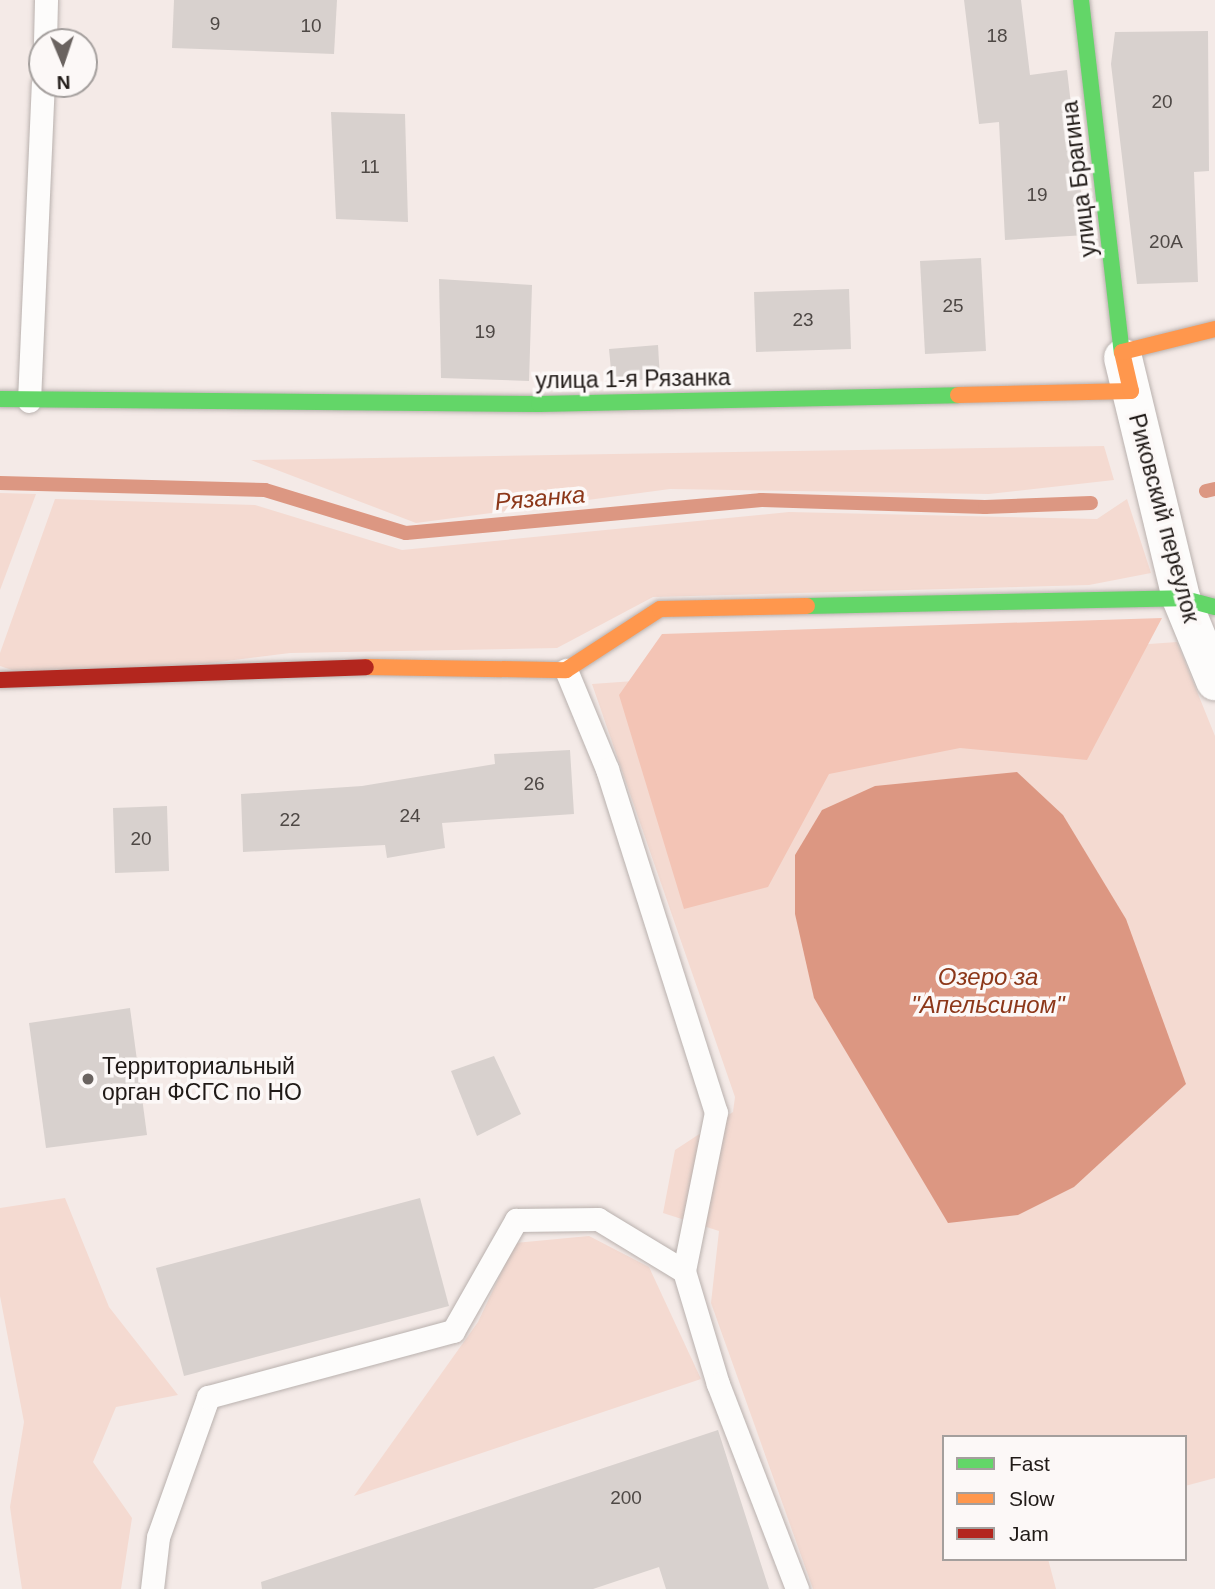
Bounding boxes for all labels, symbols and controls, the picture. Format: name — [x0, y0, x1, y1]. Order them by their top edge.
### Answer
house number: 9 — [210, 13, 220, 35]
house number: 10 — [300, 15, 322, 37]
house number: 18 — [986, 25, 1008, 47]
north arrow — [28, 28, 98, 98]
text: N — [56, 72, 71, 93]
house number: 20 — [1151, 91, 1173, 113]
street label: улица Брагина — [1056, 99, 1102, 259]
house number: 11 — [360, 156, 380, 178]
house number: 19 — [1026, 184, 1048, 206]
house number: 20А — [1149, 231, 1183, 253]
house number: 25 — [942, 295, 964, 317]
house number: 23 — [792, 309, 814, 331]
house number: 19 — [474, 321, 496, 343]
street label: улица 1-я Рязанка — [535, 363, 731, 395]
street label: Риковский переулок — [1123, 411, 1205, 625]
water label: Рязанка — [494, 480, 586, 516]
house number: 26 — [523, 773, 545, 795]
house number: 24 — [399, 805, 421, 827]
house number: 22 — [279, 809, 301, 831]
house number: 20 — [130, 828, 152, 850]
water label: Озеро за "Апельсином" — [911, 963, 1065, 1019]
place label: Территориальный орган ФСГС по НО — [102, 1052, 302, 1106]
marker: Территориальный орган ФСГС по НО — [80, 1071, 96, 1087]
legend — [942, 1435, 1187, 1561]
text: Fast — [1009, 1452, 1050, 1475]
house number: 200 — [610, 1487, 642, 1509]
text: Slow — [1009, 1487, 1055, 1510]
text: Jam — [1009, 1522, 1049, 1545]

